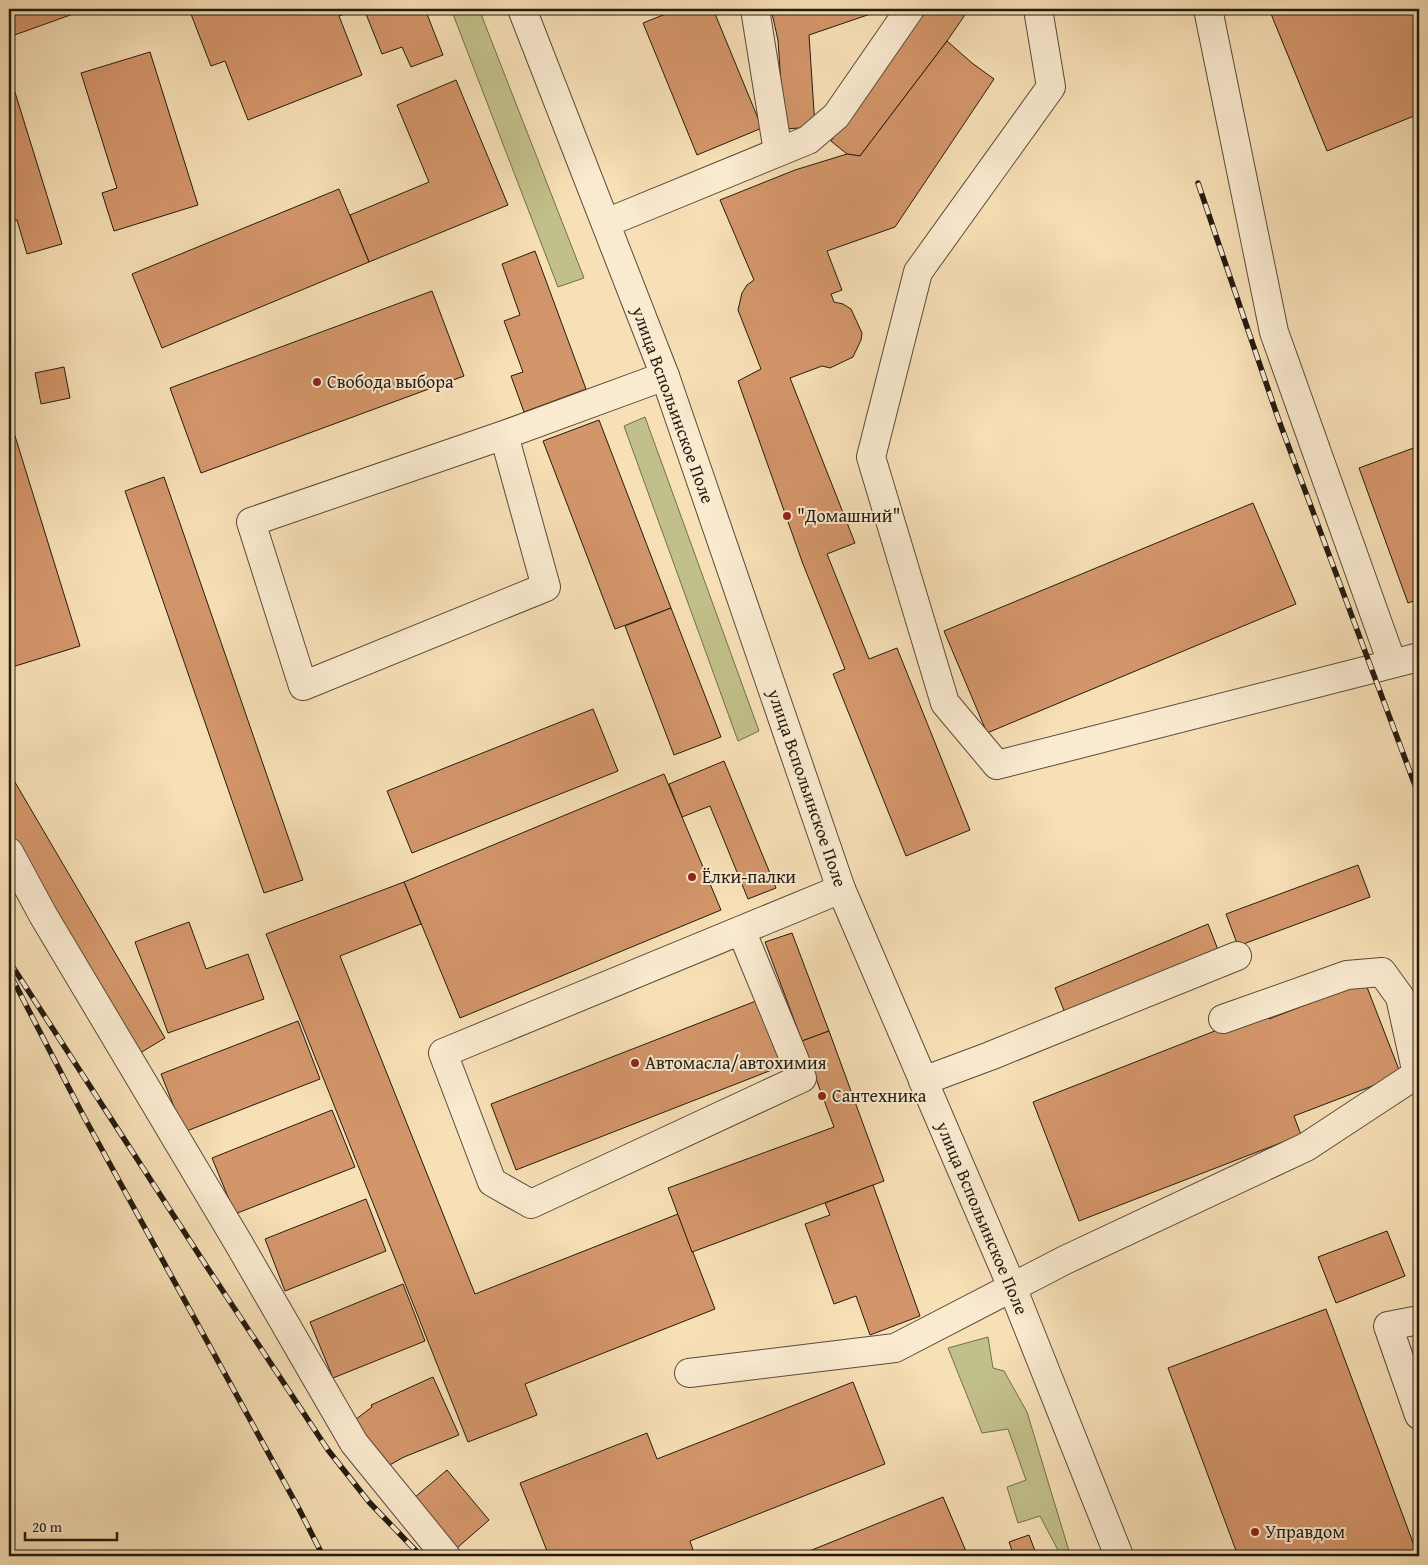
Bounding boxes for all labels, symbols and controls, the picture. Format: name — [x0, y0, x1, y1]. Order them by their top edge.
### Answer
street label: улица Вспольинское Поле — [625, 302, 722, 507]
place label: Свобода выбора — [327, 368, 454, 395]
marker: Свобода выбора — [311, 376, 323, 388]
place label: "Домашний" — [797, 502, 900, 529]
marker: "Домашний" — [781, 510, 793, 522]
street label: улица Вспольинское Поле — [761, 684, 854, 890]
place label: Ёлки-палки — [702, 863, 796, 890]
marker: Ёлки-палки — [686, 871, 698, 883]
place label: Автомасла/автохимия — [645, 1049, 827, 1076]
marker: Автомасла/автохимия — [629, 1057, 641, 1069]
place label: Сантехника — [832, 1082, 927, 1109]
marker: Сантехника — [816, 1090, 828, 1102]
street label: улица Вспольинское Поле — [929, 1116, 1035, 1319]
scale bar — [25, 1510, 118, 1542]
text: 20 m — [32, 1516, 63, 1537]
place label: Управдом — [1265, 1518, 1345, 1545]
marker: Управдом — [1249, 1526, 1261, 1538]

